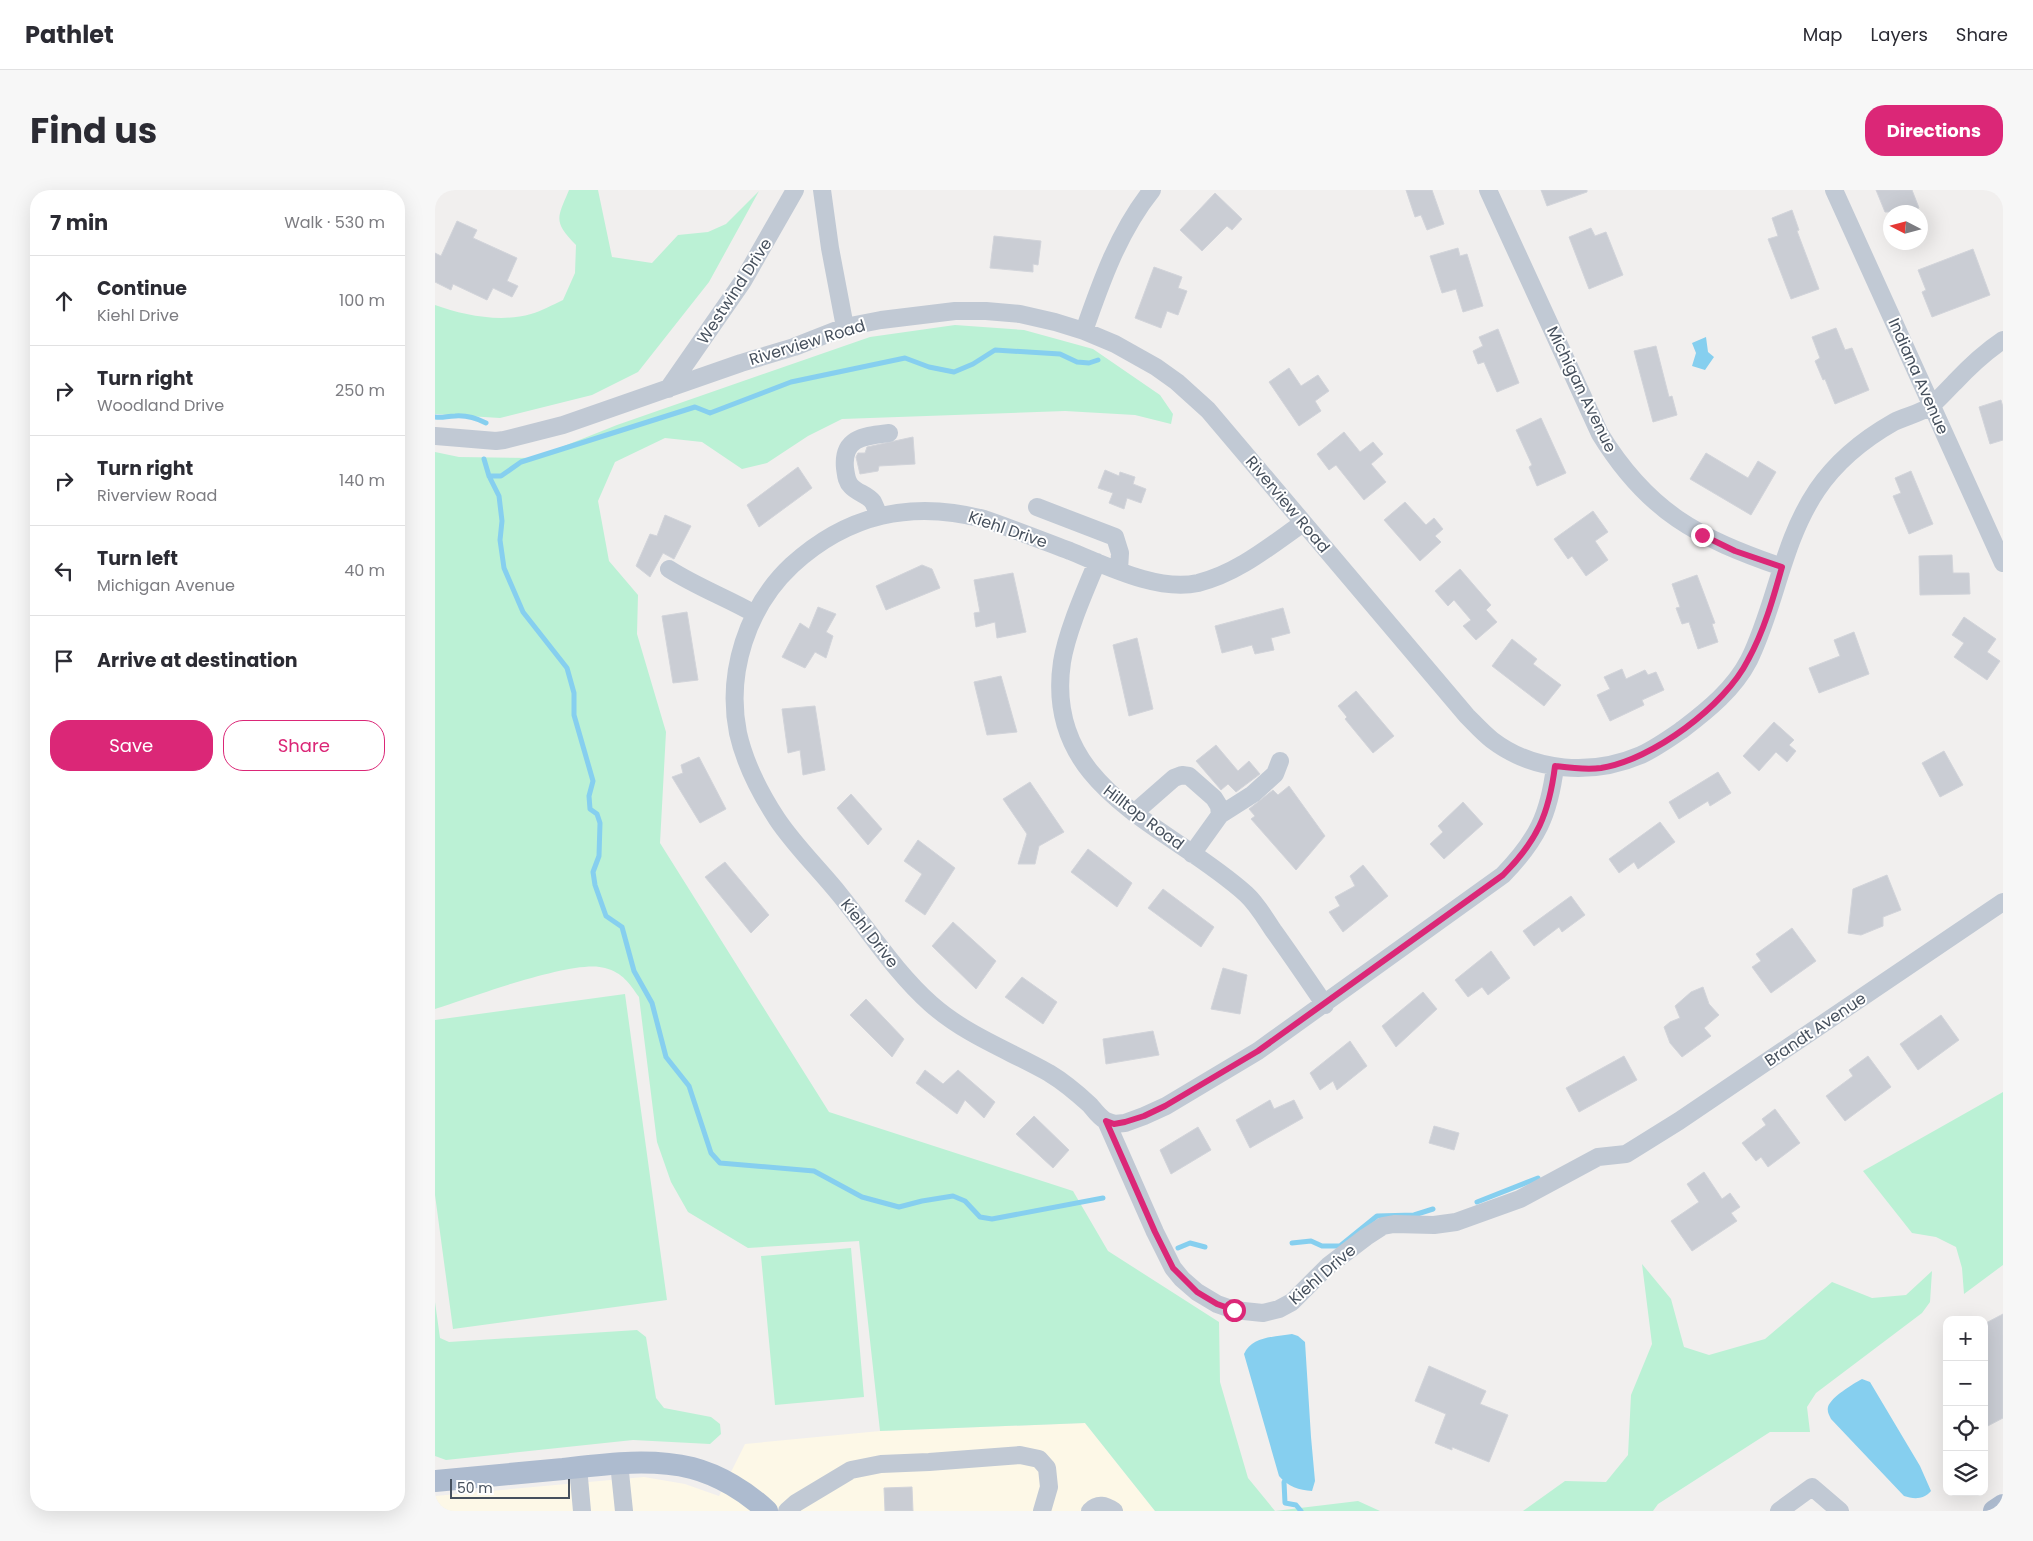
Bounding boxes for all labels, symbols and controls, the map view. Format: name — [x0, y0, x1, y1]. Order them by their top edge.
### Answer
text: Pathlet — [25, 18, 114, 51]
text: Map — [1803, 22, 1843, 47]
text: Layers — [1871, 22, 1928, 47]
text: Share — [1956, 22, 2008, 47]
button: Directions — [1865, 105, 2003, 156]
text: Find us — [30, 106, 157, 155]
north arrow — [1883, 205, 1928, 250]
text: 7 min — [50, 208, 108, 237]
text: Walk · 530 m — [284, 211, 385, 234]
street label: Westwind Drive — [691, 234, 777, 349]
text: Continue — [97, 275, 187, 302]
icon: ahead — [50, 287, 78, 315]
text: 100 m — [339, 289, 385, 312]
text: Kiehl Drive — [97, 304, 179, 327]
street label: Riverview Road — [746, 314, 868, 371]
street label: Indiana Avenue — [1883, 314, 1955, 438]
street label: Michigan Avenue — [1541, 322, 1622, 456]
text: Turn right — [97, 365, 193, 392]
icon: right — [50, 377, 78, 405]
text: 250 m — [335, 379, 385, 402]
text: Woodland Drive — [97, 394, 224, 417]
street label: Riverview Road — [1240, 451, 1335, 558]
text: Turn right — [97, 455, 193, 482]
icon: right — [50, 467, 78, 495]
text: 140 m — [339, 469, 385, 492]
text: Riverview Road — [97, 484, 217, 507]
street label: Kiehl Drive — [965, 505, 1050, 554]
route end — [1691, 524, 1714, 547]
text: Turn left — [97, 545, 178, 572]
icon: left — [50, 557, 78, 585]
text: 40 m — [344, 559, 385, 582]
text: Michigan Avenue — [97, 574, 235, 597]
icon: arrive — [50, 647, 78, 675]
text: Arrive at destination — [97, 647, 298, 674]
button: Save — [50, 720, 213, 771]
button: Share — [223, 720, 385, 771]
street label: Hilltop Road — [1099, 779, 1189, 855]
street label: Kiehl Drive — [835, 894, 904, 973]
street label: Brandt Avenue — [1760, 987, 1871, 1072]
street label: Kiehl Drive — [1284, 1239, 1361, 1310]
route start — [1223, 1299, 1246, 1322]
map controls — [1943, 1316, 1988, 1496]
button: + — [1943, 1316, 1988, 1361]
button: − — [1943, 1361, 1988, 1406]
button: locate — [1943, 1406, 1988, 1451]
button: layers — [1943, 1451, 1988, 1496]
scale bar — [450, 1476, 570, 1499]
text: 50 m — [457, 1478, 493, 1498]

